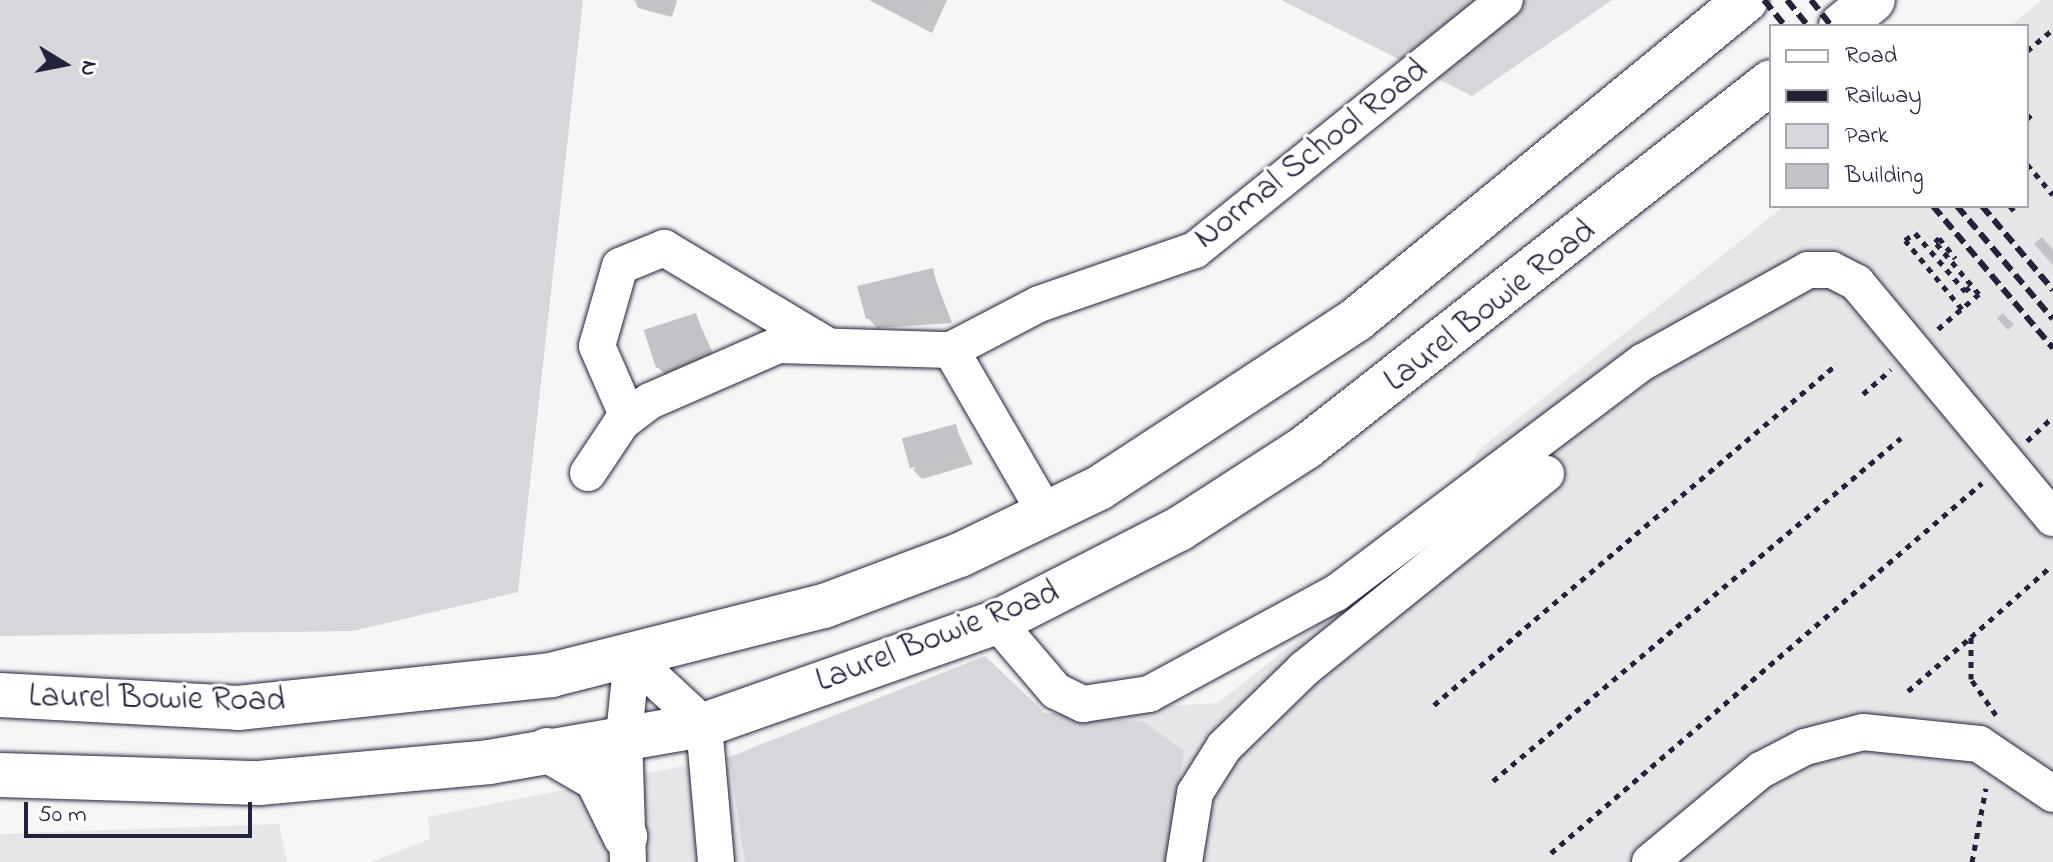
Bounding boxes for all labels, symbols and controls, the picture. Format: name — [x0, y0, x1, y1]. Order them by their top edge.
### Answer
north arrow — [24, 24, 104, 104]
legend — [1769, 24, 2029, 208]
text: Road — [1845, 39, 1897, 74]
street label: Normal School Road — [1187, 51, 1437, 259]
text: N — [71, 58, 105, 78]
text: Railway — [1845, 79, 1922, 114]
text: Park — [1845, 119, 1888, 154]
text: Building — [1845, 159, 1924, 194]
street label: Laurel Bowie Road — [1377, 212, 1605, 402]
street label: Laurel Bowie Road — [811, 573, 1065, 703]
street label: Laurel Bowie Road — [28, 677, 286, 723]
scale bar — [28, 786, 256, 836]
text: 50 m — [38, 798, 87, 833]

